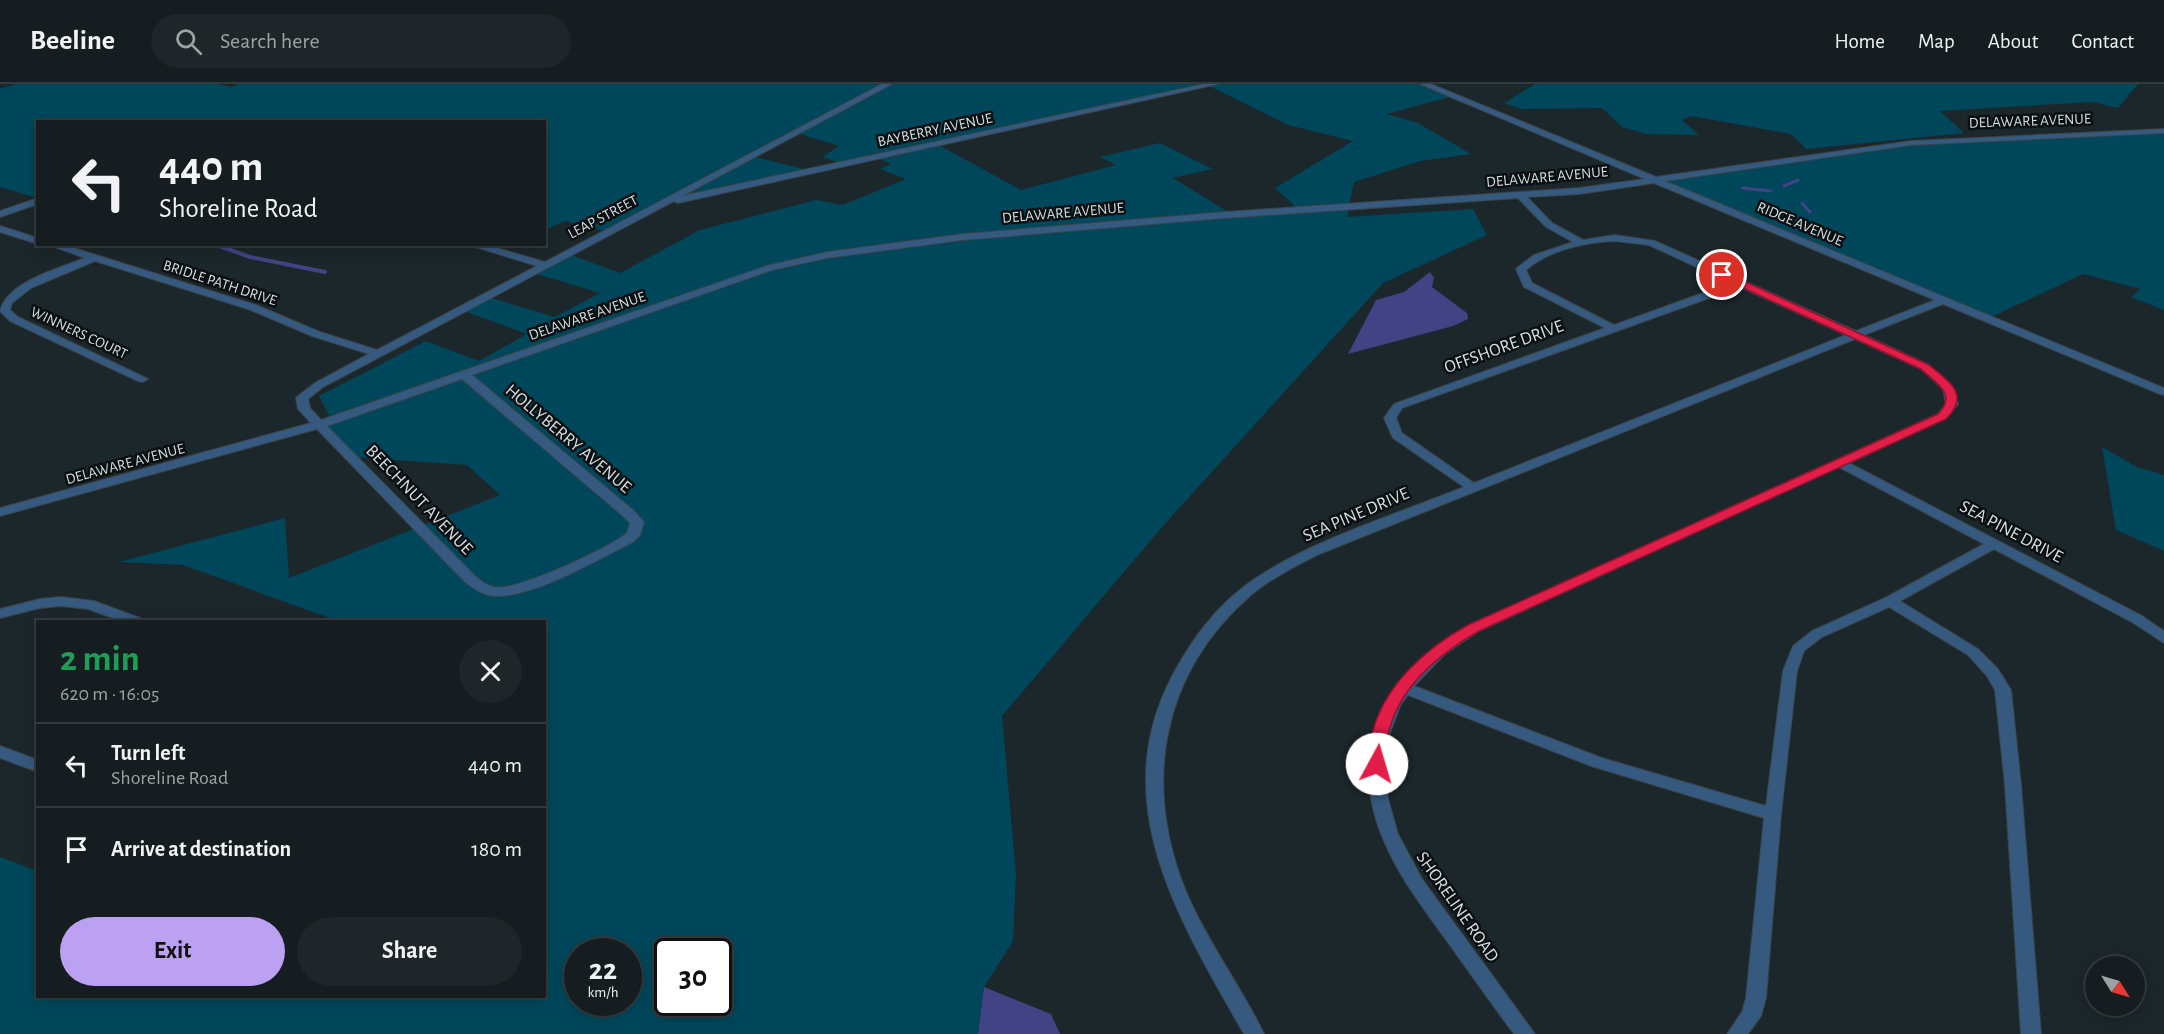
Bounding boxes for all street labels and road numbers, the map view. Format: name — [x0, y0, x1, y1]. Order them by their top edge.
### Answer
street label: BAYBERRY AVENUE — [876, 111, 994, 149]
street label: DELAWARE AVENUE — [1969, 111, 2091, 131]
street label: DELAWARE AVENUE — [1485, 164, 1609, 190]
street label: LEAP STREET — [566, 192, 641, 242]
street label: RIDGE AVENUE — [1755, 199, 1845, 249]
street label: DELAWARE AVENUE — [1001, 200, 1125, 226]
street label: BRIDLE PATH DRIVE — [161, 258, 279, 308]
street label: DELAWARE AVENUE — [527, 289, 647, 343]
street label: WINNERS COURT — [28, 304, 130, 362]
street label: OFFSHORE DRIVE — [1442, 317, 1566, 377]
street label: HOLLYBERRY AVENUE — [502, 381, 635, 497]
street label: DELAWARE AVENUE — [64, 441, 186, 487]
street label: BEECHNUT AVENUE — [362, 442, 476, 559]
street label: SEA PINE DRIVE — [1300, 484, 1412, 545]
street label: SEA PINE DRIVE — [1957, 497, 2066, 567]
street label: SHORELINE ROAD — [1412, 849, 1502, 965]

